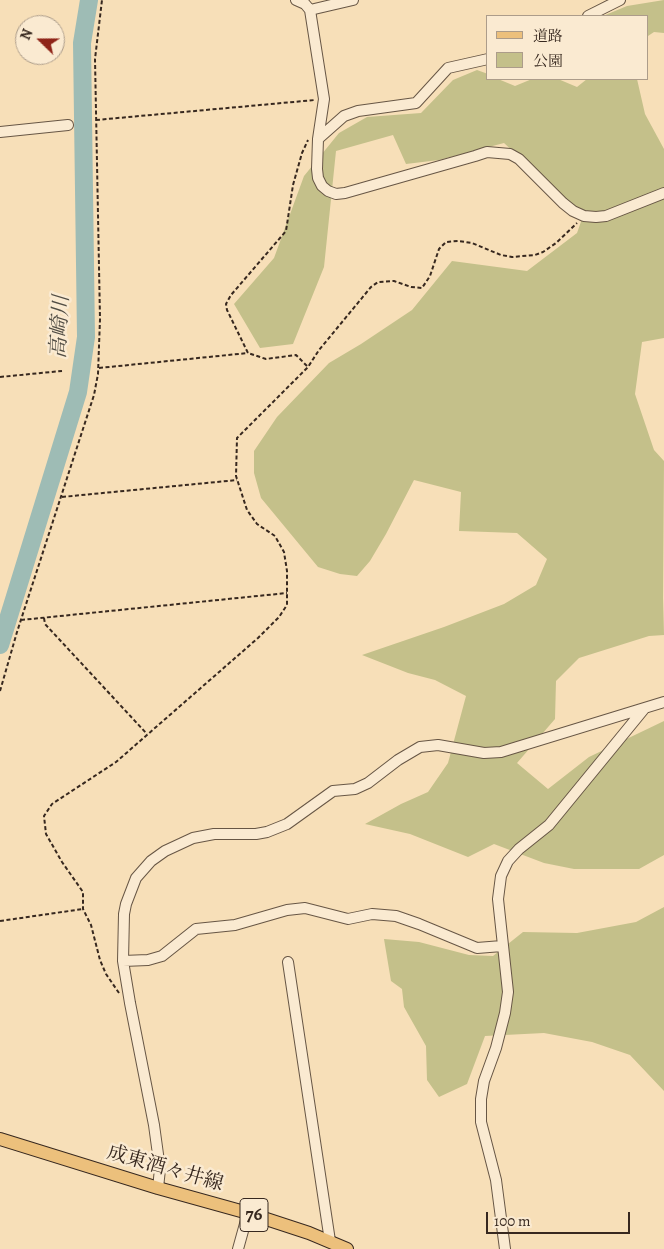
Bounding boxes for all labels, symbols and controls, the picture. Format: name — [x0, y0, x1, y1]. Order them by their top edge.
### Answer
north arrow — [15, 15, 65, 65]
legend — [487, 15, 649, 80]
text: N — [16, 26, 37, 43]
text: 道路 — [533, 26, 563, 46]
text: 公園 — [533, 51, 563, 71]
water label: 高崎川 — [47, 295, 75, 359]
street label: 成東酒々井線 — [104, 1141, 226, 1197]
road number: 76 — [240, 1198, 268, 1232]
scale bar — [489, 1202, 633, 1234]
text: 100 m — [494, 1211, 531, 1231]

